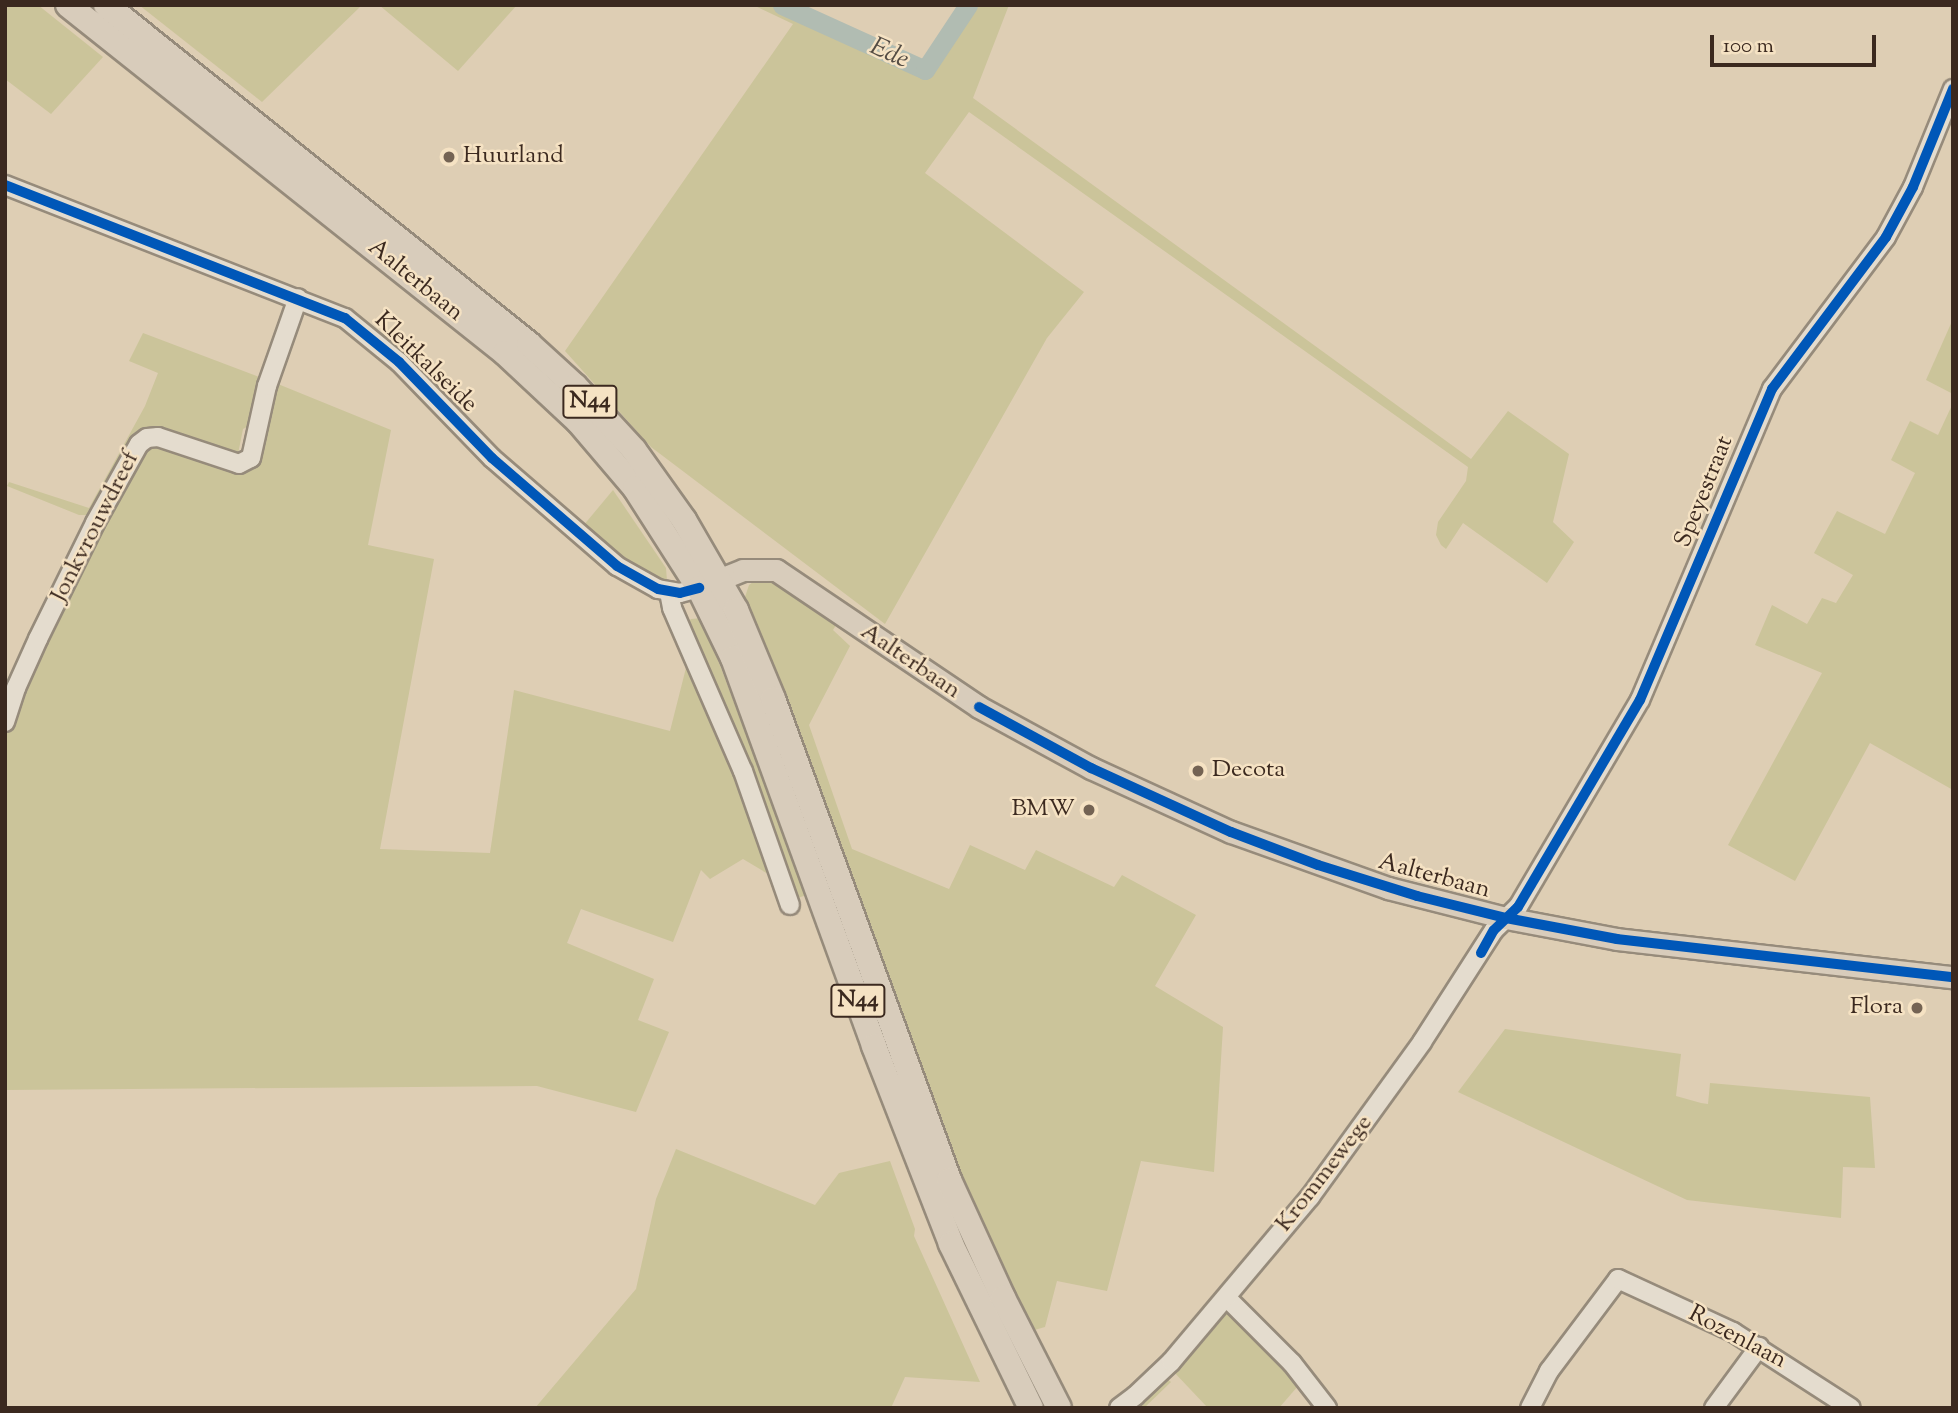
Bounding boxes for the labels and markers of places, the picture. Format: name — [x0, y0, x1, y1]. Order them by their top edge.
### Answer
place label: Huurland — [463, 143, 564, 171]
marker: Huurland — [441, 149, 457, 165]
place label: Decota — [1212, 757, 1285, 785]
marker: Decota — [1190, 763, 1206, 779]
place label: BMW — [1012, 796, 1075, 824]
marker: BMW — [1081, 802, 1097, 818]
place label: Flora — [1850, 994, 1903, 1022]
marker: Flora — [1909, 1000, 1925, 1016]

